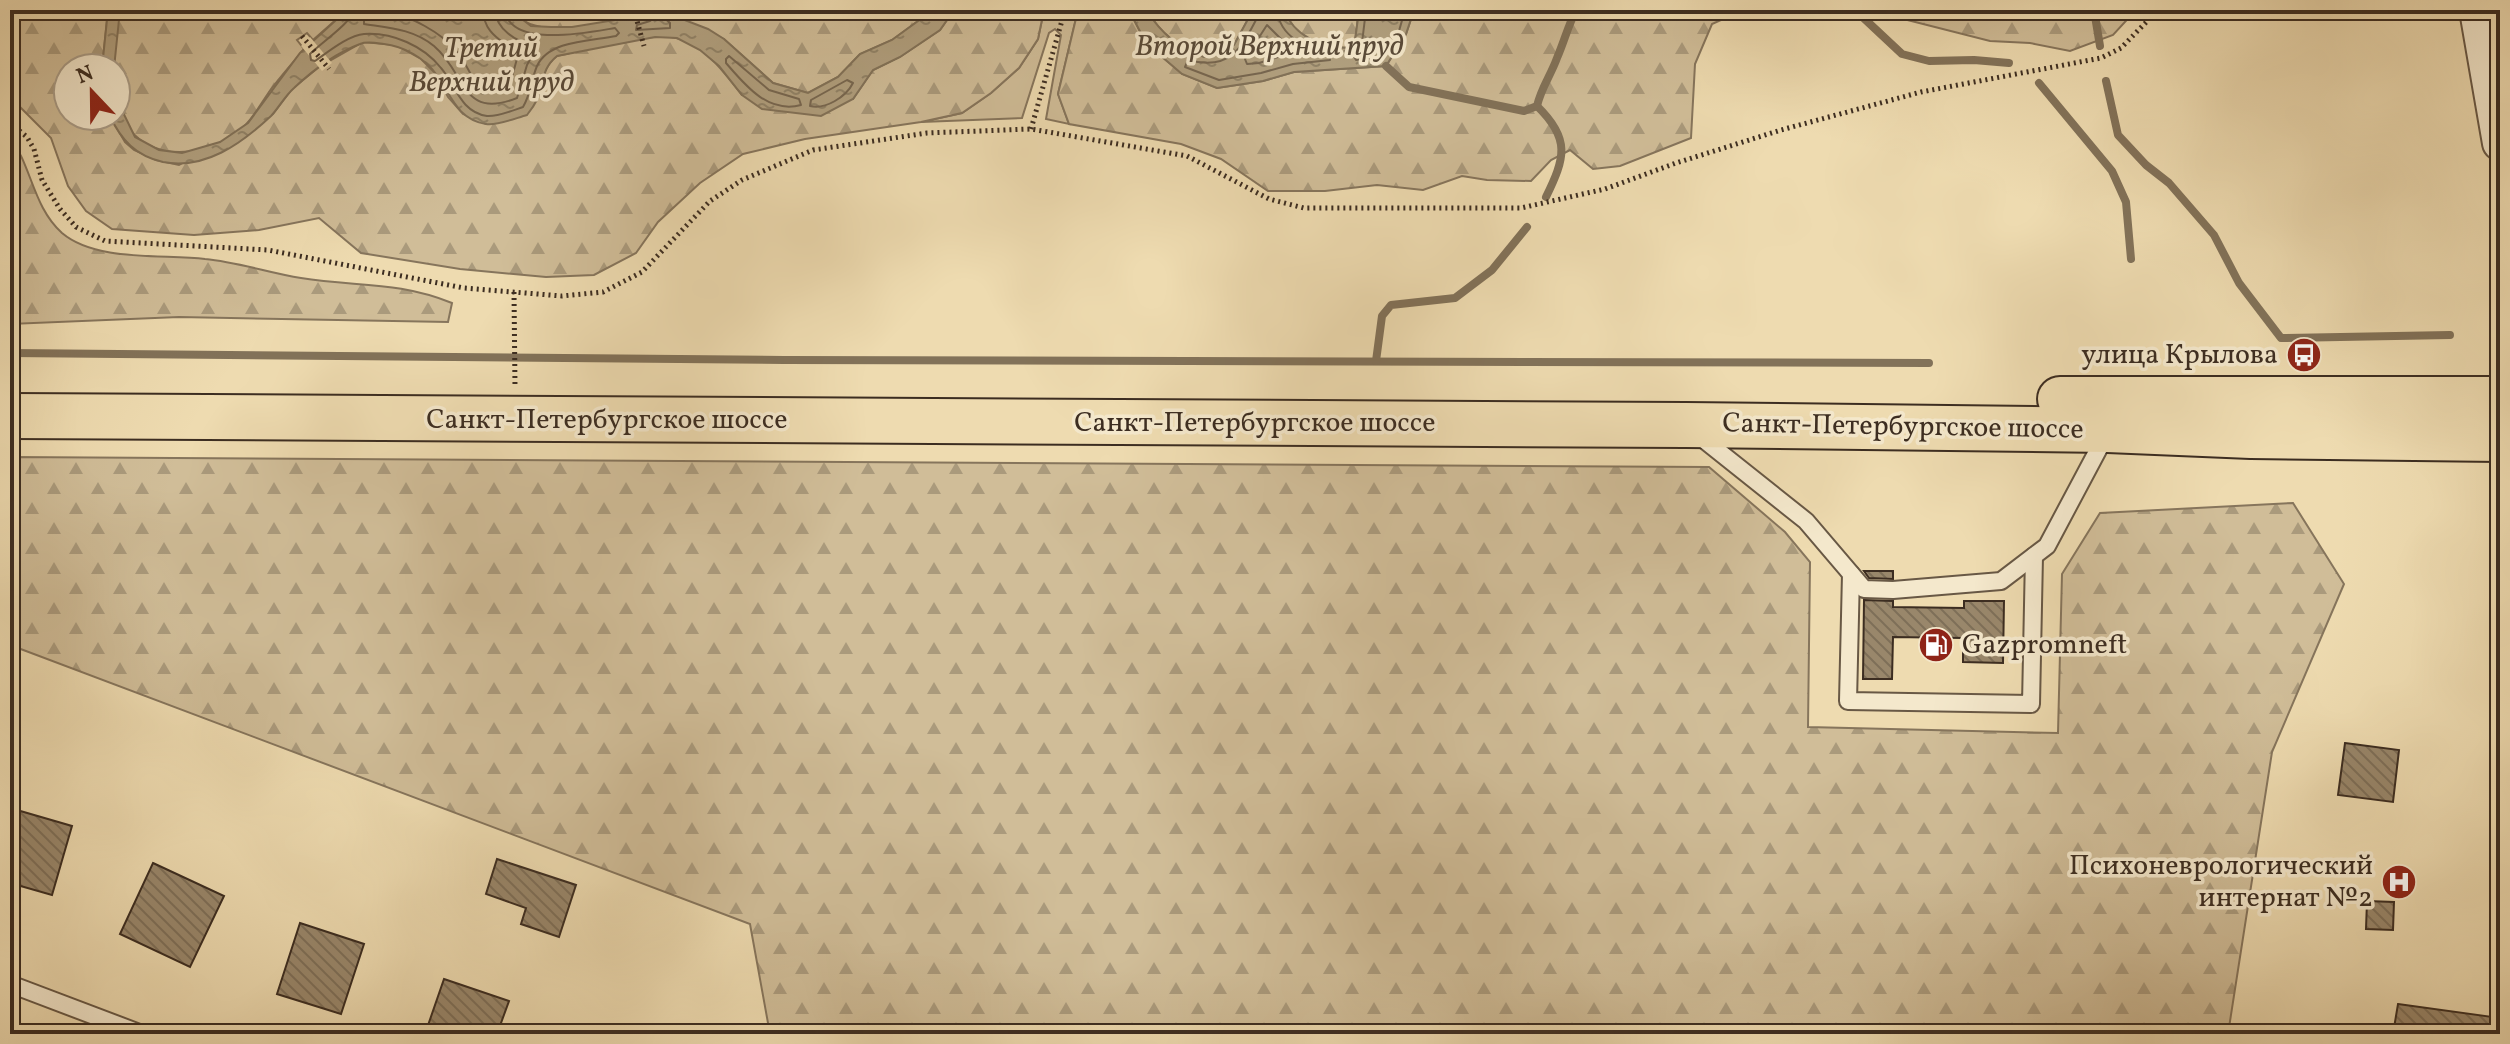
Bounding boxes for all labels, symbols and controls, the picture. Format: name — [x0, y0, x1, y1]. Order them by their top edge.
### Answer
water label: Второй Верхний пруд — [1135, 26, 1404, 68]
water label: Третий Верхний пруд — [408, 28, 574, 104]
north arrow — [52, 52, 132, 132]
text: N — [72, 58, 99, 93]
place label: улица Крылова — [2081, 336, 2278, 375]
bus stop icon: улица Крылова — [2285, 336, 2323, 374]
street label: Санкт-Петербургское шоссе — [426, 401, 788, 440]
street label: Санкт-Петербургское шоссе — [1074, 404, 1436, 443]
street label: Санкт-Петербургское шоссе — [1722, 404, 2084, 450]
fuel station icon: Gazpromneft — [1917, 626, 1955, 664]
place label: Gazpromneft — [1962, 626, 2127, 665]
place label: Психоневрологический интернат №2 — [2069, 847, 2373, 918]
hospital icon: Психоневрологический интернат №2 — [2380, 863, 2418, 901]

